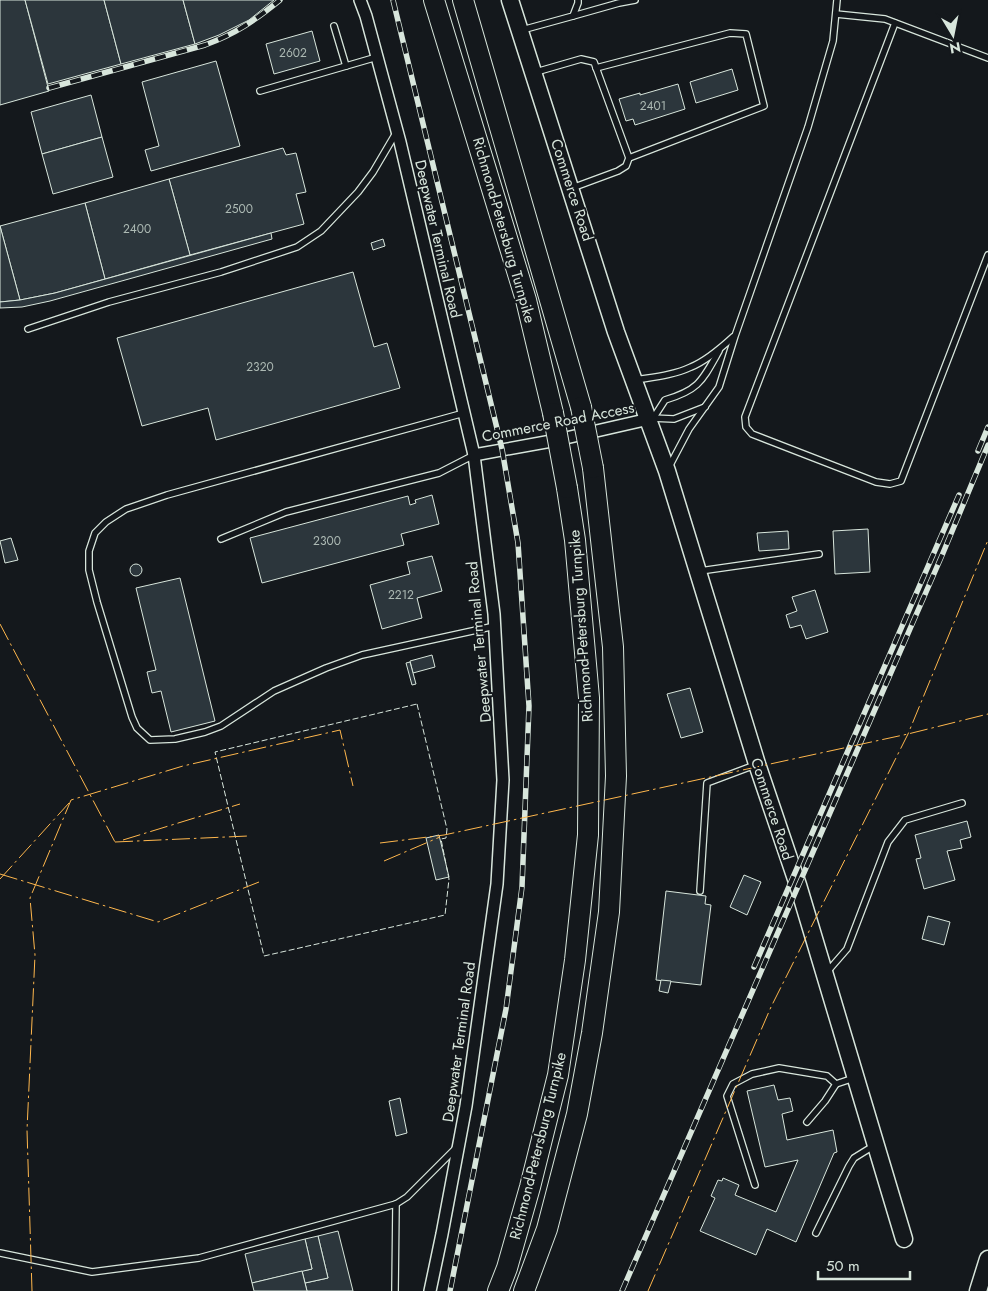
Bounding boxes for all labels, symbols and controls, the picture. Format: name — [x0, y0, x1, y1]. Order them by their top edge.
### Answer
north arrow — [928, 10, 978, 60]
text: N — [948, 37, 962, 59]
house number: 2602 — [279, 44, 307, 62]
house number: 2401 — [640, 97, 666, 115]
street label: Richmond-Petersburg Turnpike — [467, 134, 541, 326]
street label: Commerce Road — [545, 136, 599, 244]
street label: Deepwater Terminal Road — [409, 158, 467, 320]
house number: 2500 — [225, 200, 253, 218]
house number: 2400 — [123, 220, 151, 238]
house number: 2320 — [246, 358, 274, 376]
street label: Commerce Road Access — [480, 396, 636, 448]
street label: Richmond-Petersburg Turnpike — [563, 529, 599, 723]
house number: 2300 — [313, 532, 341, 550]
street label: Deepwater Terminal Road — [461, 560, 497, 724]
house number: 2212 — [388, 586, 414, 604]
street label: Commerce Road — [745, 755, 799, 863]
street label: Deepwater Terminal Road — [437, 960, 481, 1124]
street label: Richmond-Petersburg Turnpike — [504, 1050, 572, 1242]
scale bar — [818, 1248, 910, 1280]
text: 50 m — [826, 1255, 860, 1277]

